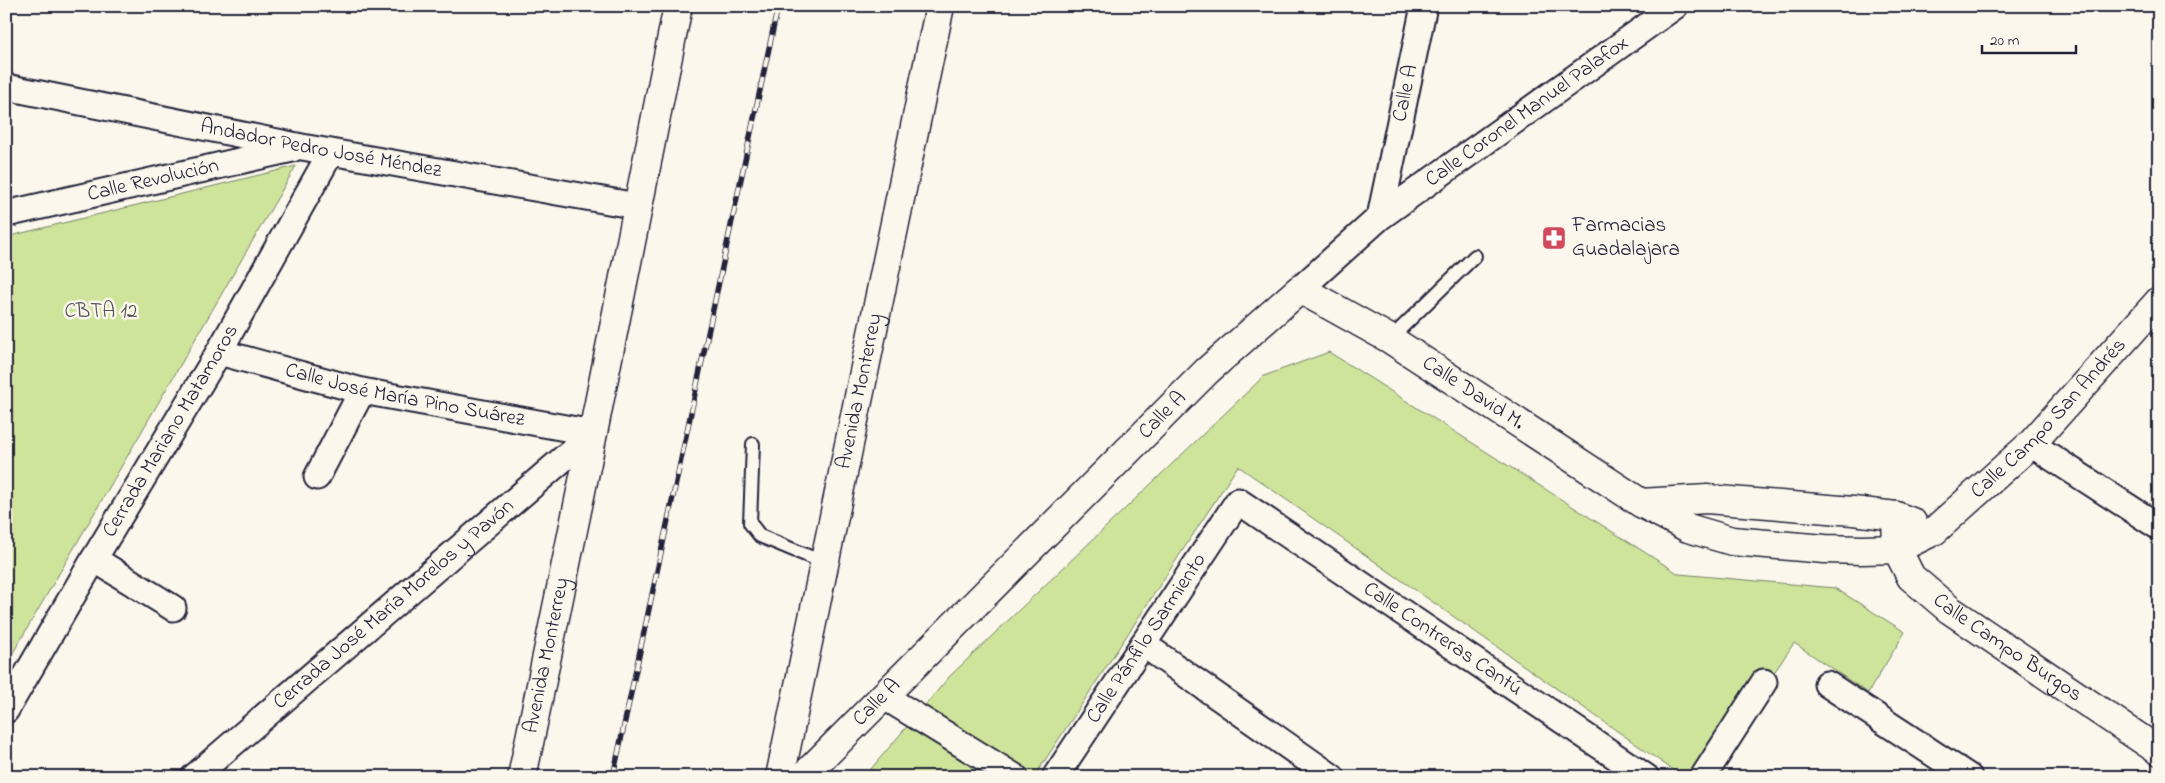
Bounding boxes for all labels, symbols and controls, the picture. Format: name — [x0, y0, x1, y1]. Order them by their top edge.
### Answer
scale bar — [1982, 22, 2076, 54]
street label: Calle Coronel Manuel Palafox — [1419, 29, 1635, 195]
text: 20 m — [1990, 30, 2020, 52]
street label: Calle A — [1385, 62, 1426, 125]
street label: Andador Pedro José Méndez — [198, 112, 444, 186]
street label: Calle Revolución — [85, 151, 222, 210]
place label: Farmacias Guadalajara — [1571, 211, 1680, 265]
pharmacy icon: Farmacias Guadalajara — [1541, 225, 1567, 251]
park label: CBTA 12 — [65, 297, 138, 327]
street label: Avenida Monterrey — [829, 311, 893, 472]
street label: Cerrada Mariano Matamoros — [95, 319, 246, 543]
street label: Calle Campo San Andrés — [1964, 332, 2134, 506]
street label: Calle David M. — [1416, 349, 1530, 438]
street label: Calle José María Pino Suárez — [282, 356, 527, 435]
street label: Calle A — [1132, 385, 1194, 446]
street label: Cerrada José María Morelos y Pavón — [267, 492, 521, 717]
street label: Calle Pánfilo Sarmiento — [1079, 547, 1214, 730]
street label: Avenida Monterrey — [516, 575, 580, 736]
street label: Calle Contreras Cantú — [1357, 575, 1528, 704]
street label: Calle Campo Burgos — [1926, 586, 2088, 710]
street label: Calle A — [846, 672, 908, 734]

